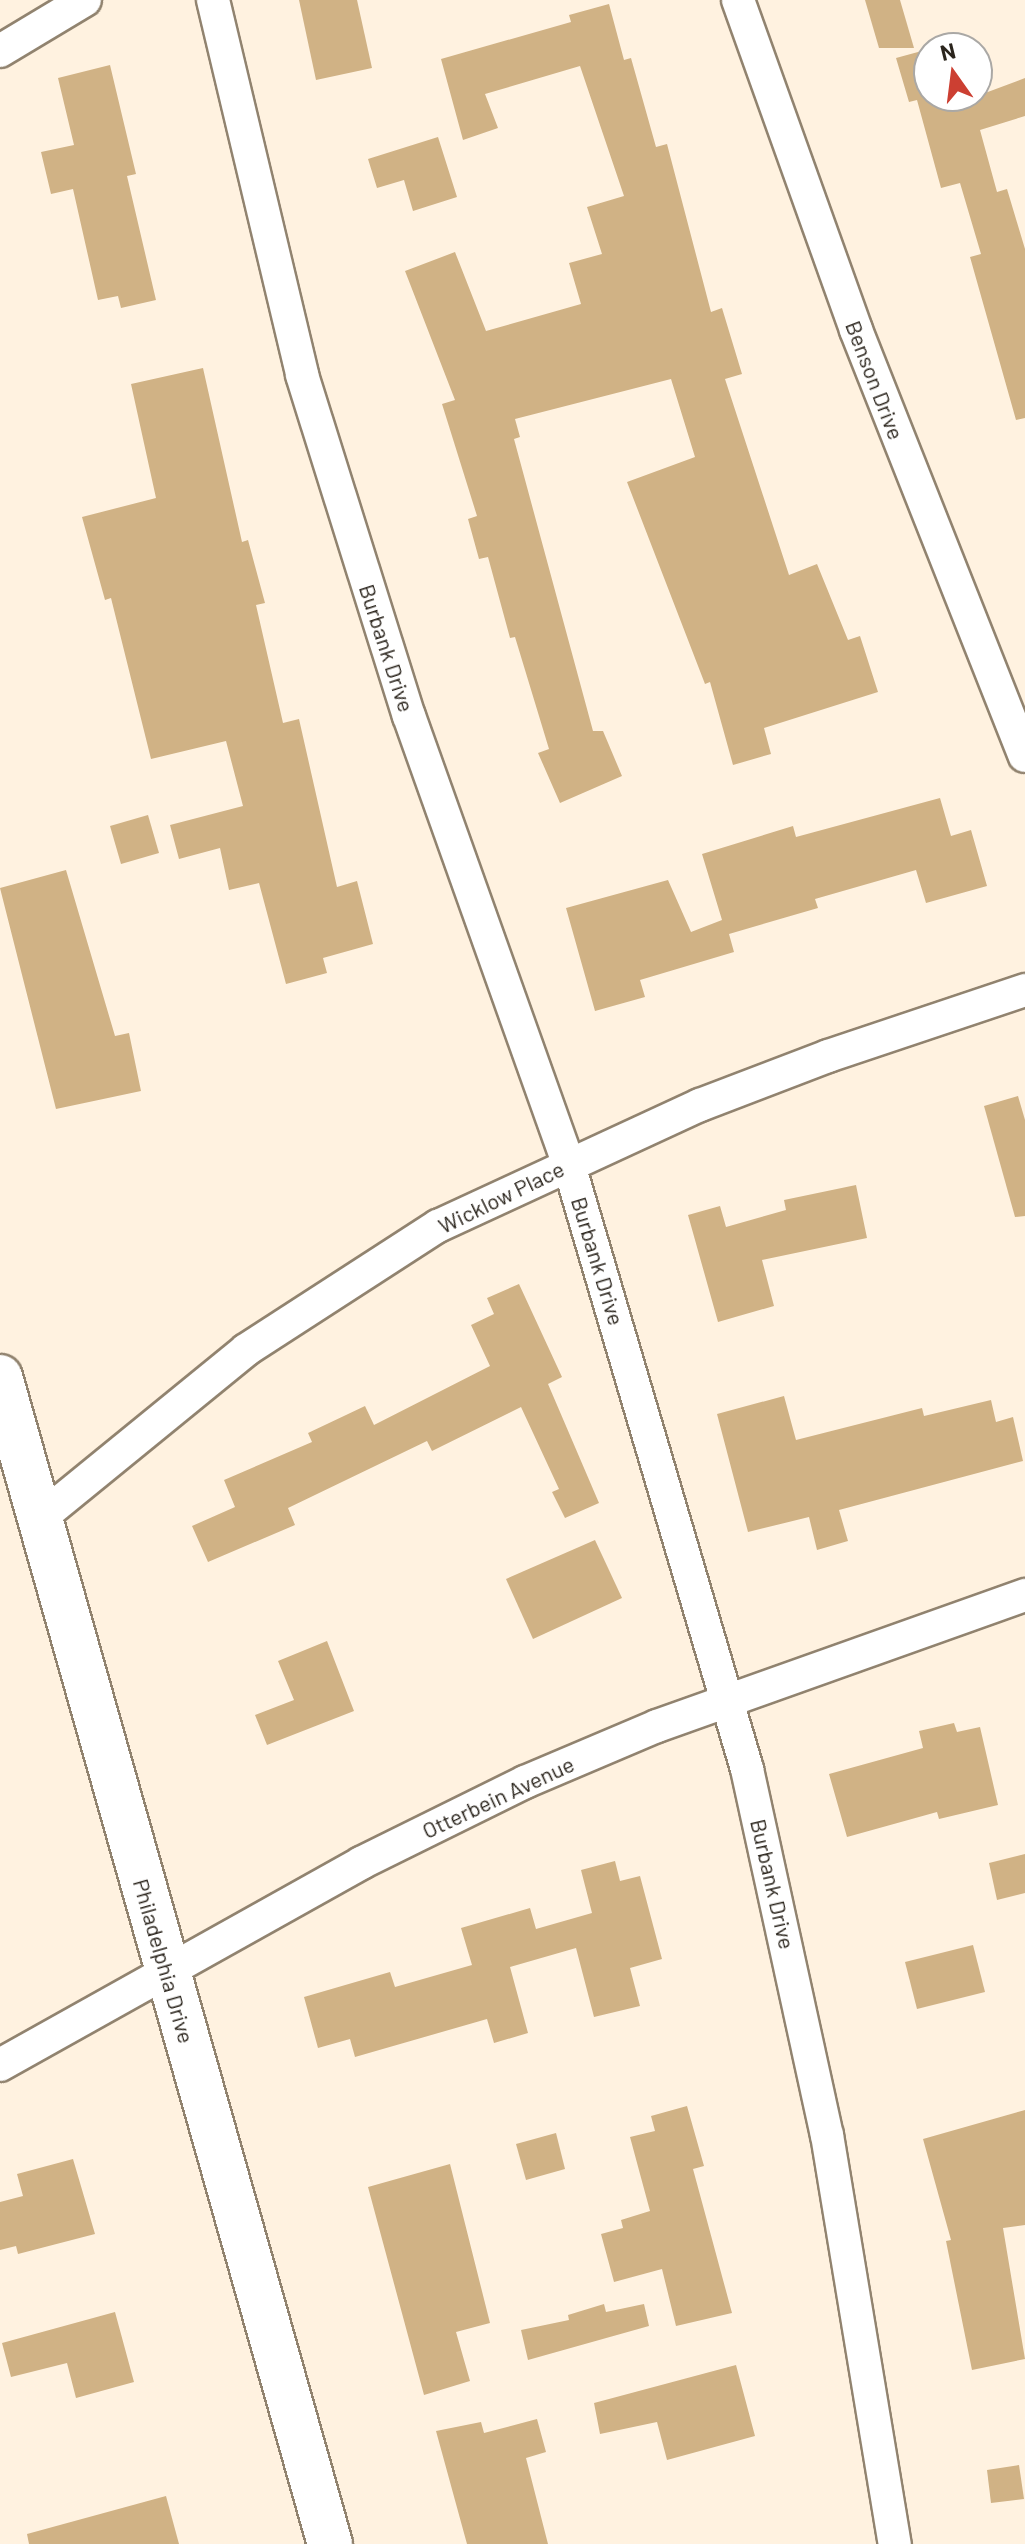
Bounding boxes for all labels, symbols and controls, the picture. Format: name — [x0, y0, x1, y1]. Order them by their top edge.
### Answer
north arrow — [913, 32, 993, 112]
text: N — [937, 36, 958, 65]
street label: Benson Drive — [840, 317, 910, 443]
street label: Burbank Drive — [354, 581, 420, 715]
street label: Wicklow Place — [434, 1155, 568, 1239]
street label: Burbank Drive — [566, 1194, 630, 1328]
street label: Otterbein Avenue — [418, 1750, 578, 1844]
street label: Burbank Drive — [745, 1816, 801, 1952]
street label: Philadelphia Drive — [128, 1876, 200, 2046]

